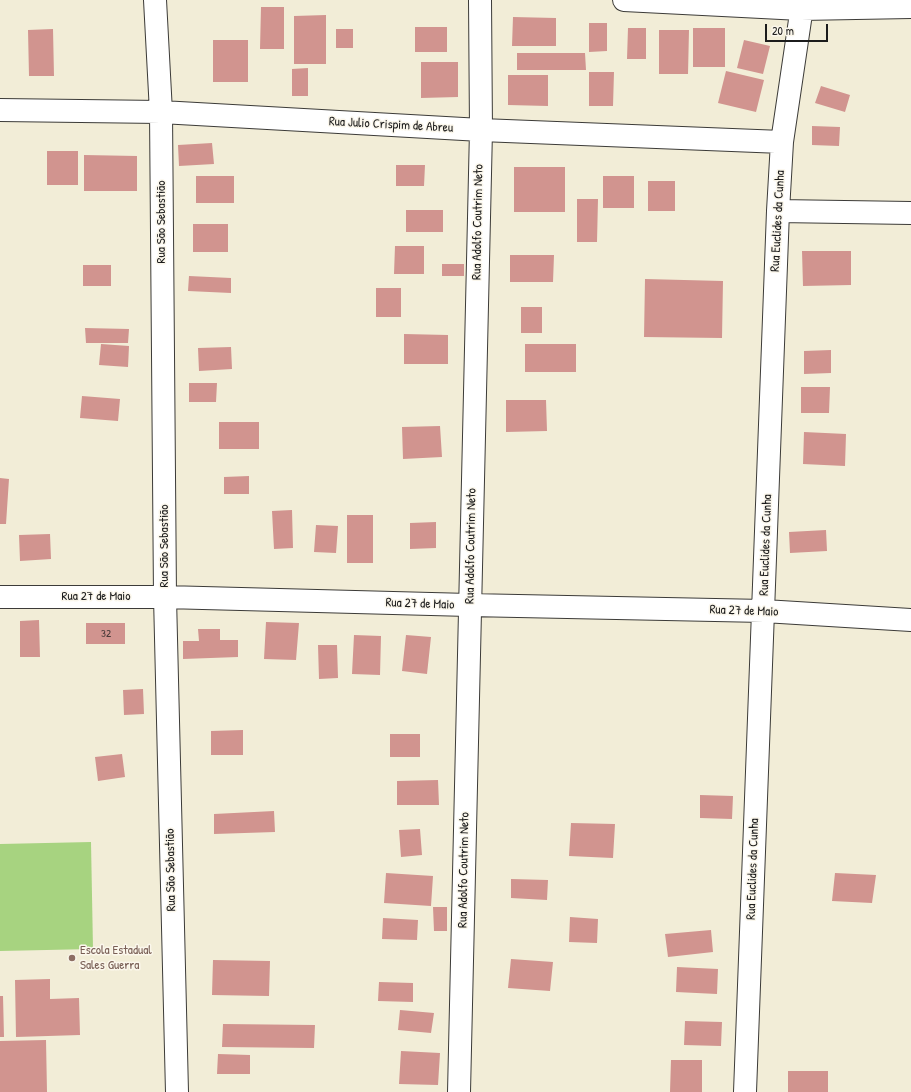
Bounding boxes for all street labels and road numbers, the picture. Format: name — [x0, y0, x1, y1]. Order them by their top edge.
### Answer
street label: Rua Julio Crispim de Abreu — [328, 114, 454, 136]
street label: Rua Adolfo Coutrim Neto — [469, 164, 487, 280]
street label: Rua Euclides da Cunha — [768, 170, 788, 272]
street label: Rua São Sebastião — [154, 181, 170, 263]
street label: Rua Adolfo Coutrim Neto — [462, 488, 480, 604]
street label: Rua Euclides da Cunha — [756, 494, 776, 596]
street label: Rua São Sebastião — [157, 505, 173, 587]
street label: Rua 27 de Maio — [62, 589, 130, 605]
street label: Rua 27 de Maio — [385, 595, 455, 613]
street label: Rua 27 de Maio — [709, 602, 779, 620]
street label: Rua Adolfo Coutrim Neto — [455, 812, 473, 928]
street label: Rua Euclides da Cunha — [743, 818, 763, 920]
street label: Rua São Sebastião — [162, 828, 180, 912]

